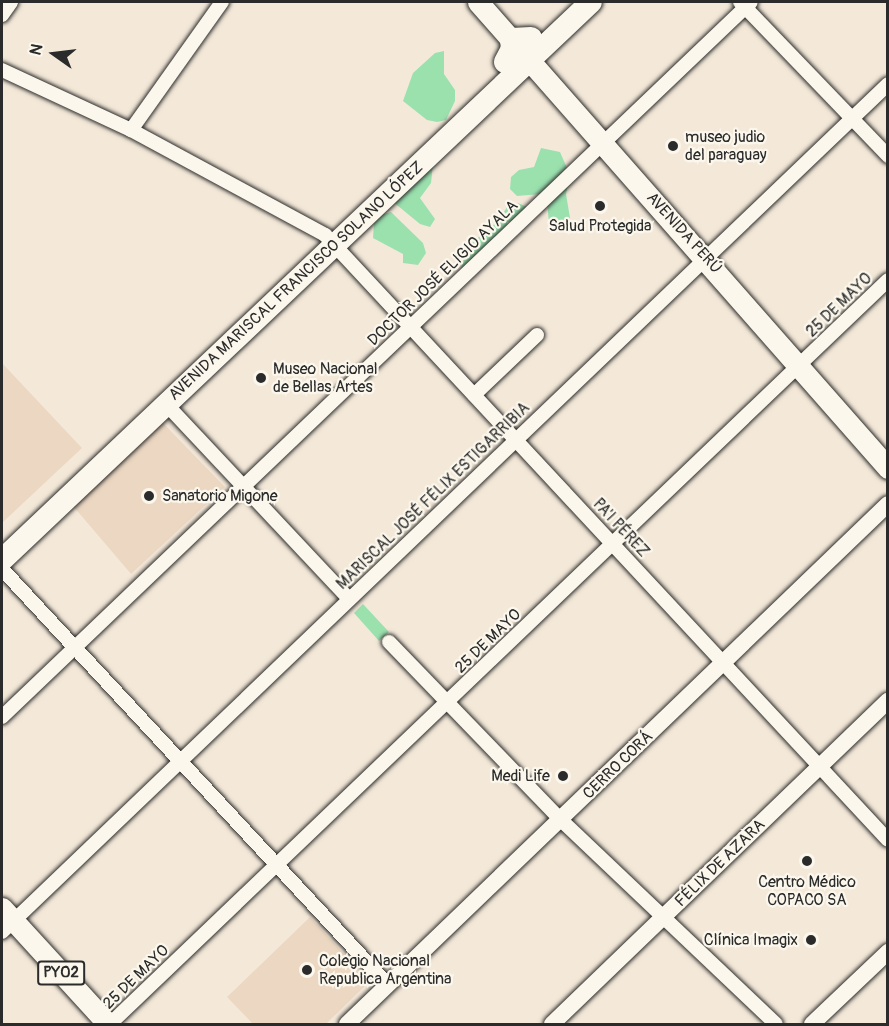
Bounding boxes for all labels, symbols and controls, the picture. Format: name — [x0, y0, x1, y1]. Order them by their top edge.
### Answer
north arrow — [24, 24, 84, 84]
text: N — [26, 42, 48, 57]
place label: museo judio del paraguay — [685, 127, 767, 165]
marker: museo judio del paraguay — [666, 139, 680, 153]
street label: AVENIDA MARISCAL FRANCISCO SOLANO LÓPEZ — [165, 158, 427, 404]
street label: AVENIDA PERÚ — [642, 188, 726, 278]
street label: DOCTOR JOSÉ ELIGIO AYALA — [364, 196, 522, 350]
marker: Salud Protegida — [591, 197, 609, 215]
place label: Salud Protegida — [549, 216, 651, 236]
street label: 25 DE MAYO — [802, 269, 876, 341]
place label: Museo Nacional de Bellas Artes — [273, 359, 378, 397]
marker: Museo Nacional de Bellas Artes — [254, 371, 268, 385]
street label: MARISCAL JOSÉ FÉLIX ESTIGARRIBIA — [332, 398, 534, 594]
place label: Sanatorio Migone — [162, 486, 278, 506]
marker: Sanatorio Migone — [140, 487, 158, 505]
street label: PA'I PÉREZ — [589, 495, 653, 561]
street label: 25 DE MAYO — [451, 605, 525, 677]
street label: CERRO CORÁ — [579, 727, 657, 803]
place label: Medi Life — [491, 766, 550, 786]
marker: Medi Life — [554, 767, 572, 785]
street label: FÉLIX DE AZARA — [671, 815, 769, 911]
marker: Centro Médico COPACO SA — [798, 852, 816, 870]
place label: Centro Médico COPACO SA — [758, 872, 856, 910]
place label: Clínica Imagix — [704, 930, 798, 950]
marker: Clínica Imagix — [802, 931, 820, 949]
street label: 25 DE MAYO — [99, 941, 173, 1013]
place label: Colegio Nacional Republica Argentina — [319, 951, 452, 989]
road number: PY02 — [37, 961, 85, 985]
marker: Colegio Nacional Republica Argentina — [300, 963, 314, 977]

